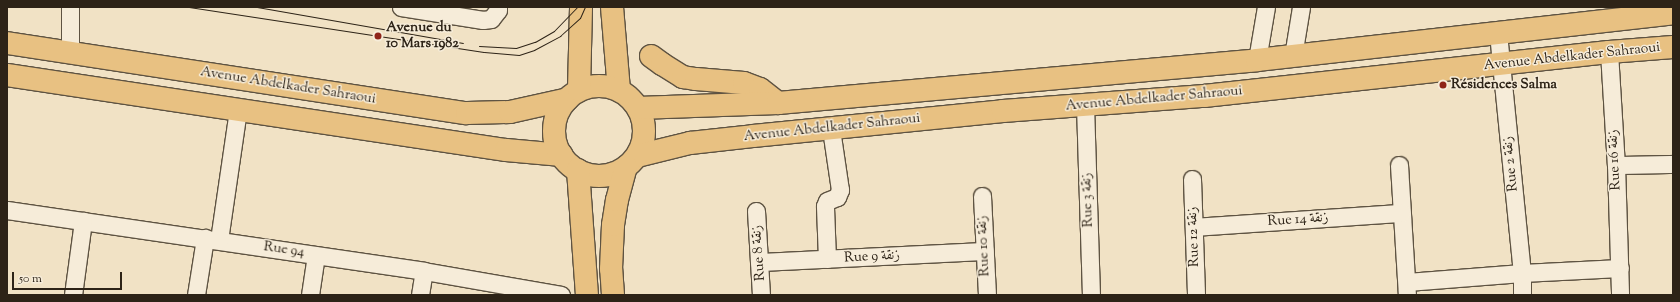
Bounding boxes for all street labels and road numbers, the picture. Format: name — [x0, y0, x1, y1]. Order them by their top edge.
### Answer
street label: Avenue Abdelkader Sahraoui — [1483, 39, 1661, 75]
street label: Avenue Abdelkader Sahraoui — [199, 64, 377, 108]
street label: Avenue Abdelkader Sahraoui — [1065, 83, 1243, 115]
street label: Avenue Abdelkader Sahraoui — [743, 110, 921, 146]
street label: Rue 16 زنقة — [1605, 129, 1625, 191]
street label: Rue 2 زنقة — [1500, 135, 1522, 193]
street label: Rue 3 زنقة — [1079, 172, 1097, 228]
street label: Rue 12 زنقة — [1185, 207, 1203, 267]
street label: Rue 14 زنقة — [1267, 209, 1329, 231]
street label: Rue 10 زنقة — [974, 215, 994, 277]
street label: Rue 8 زنقة — [749, 224, 769, 282]
street label: Rue 94 — [262, 239, 306, 261]
street label: Rue 9 زنقة — [844, 247, 900, 267]

